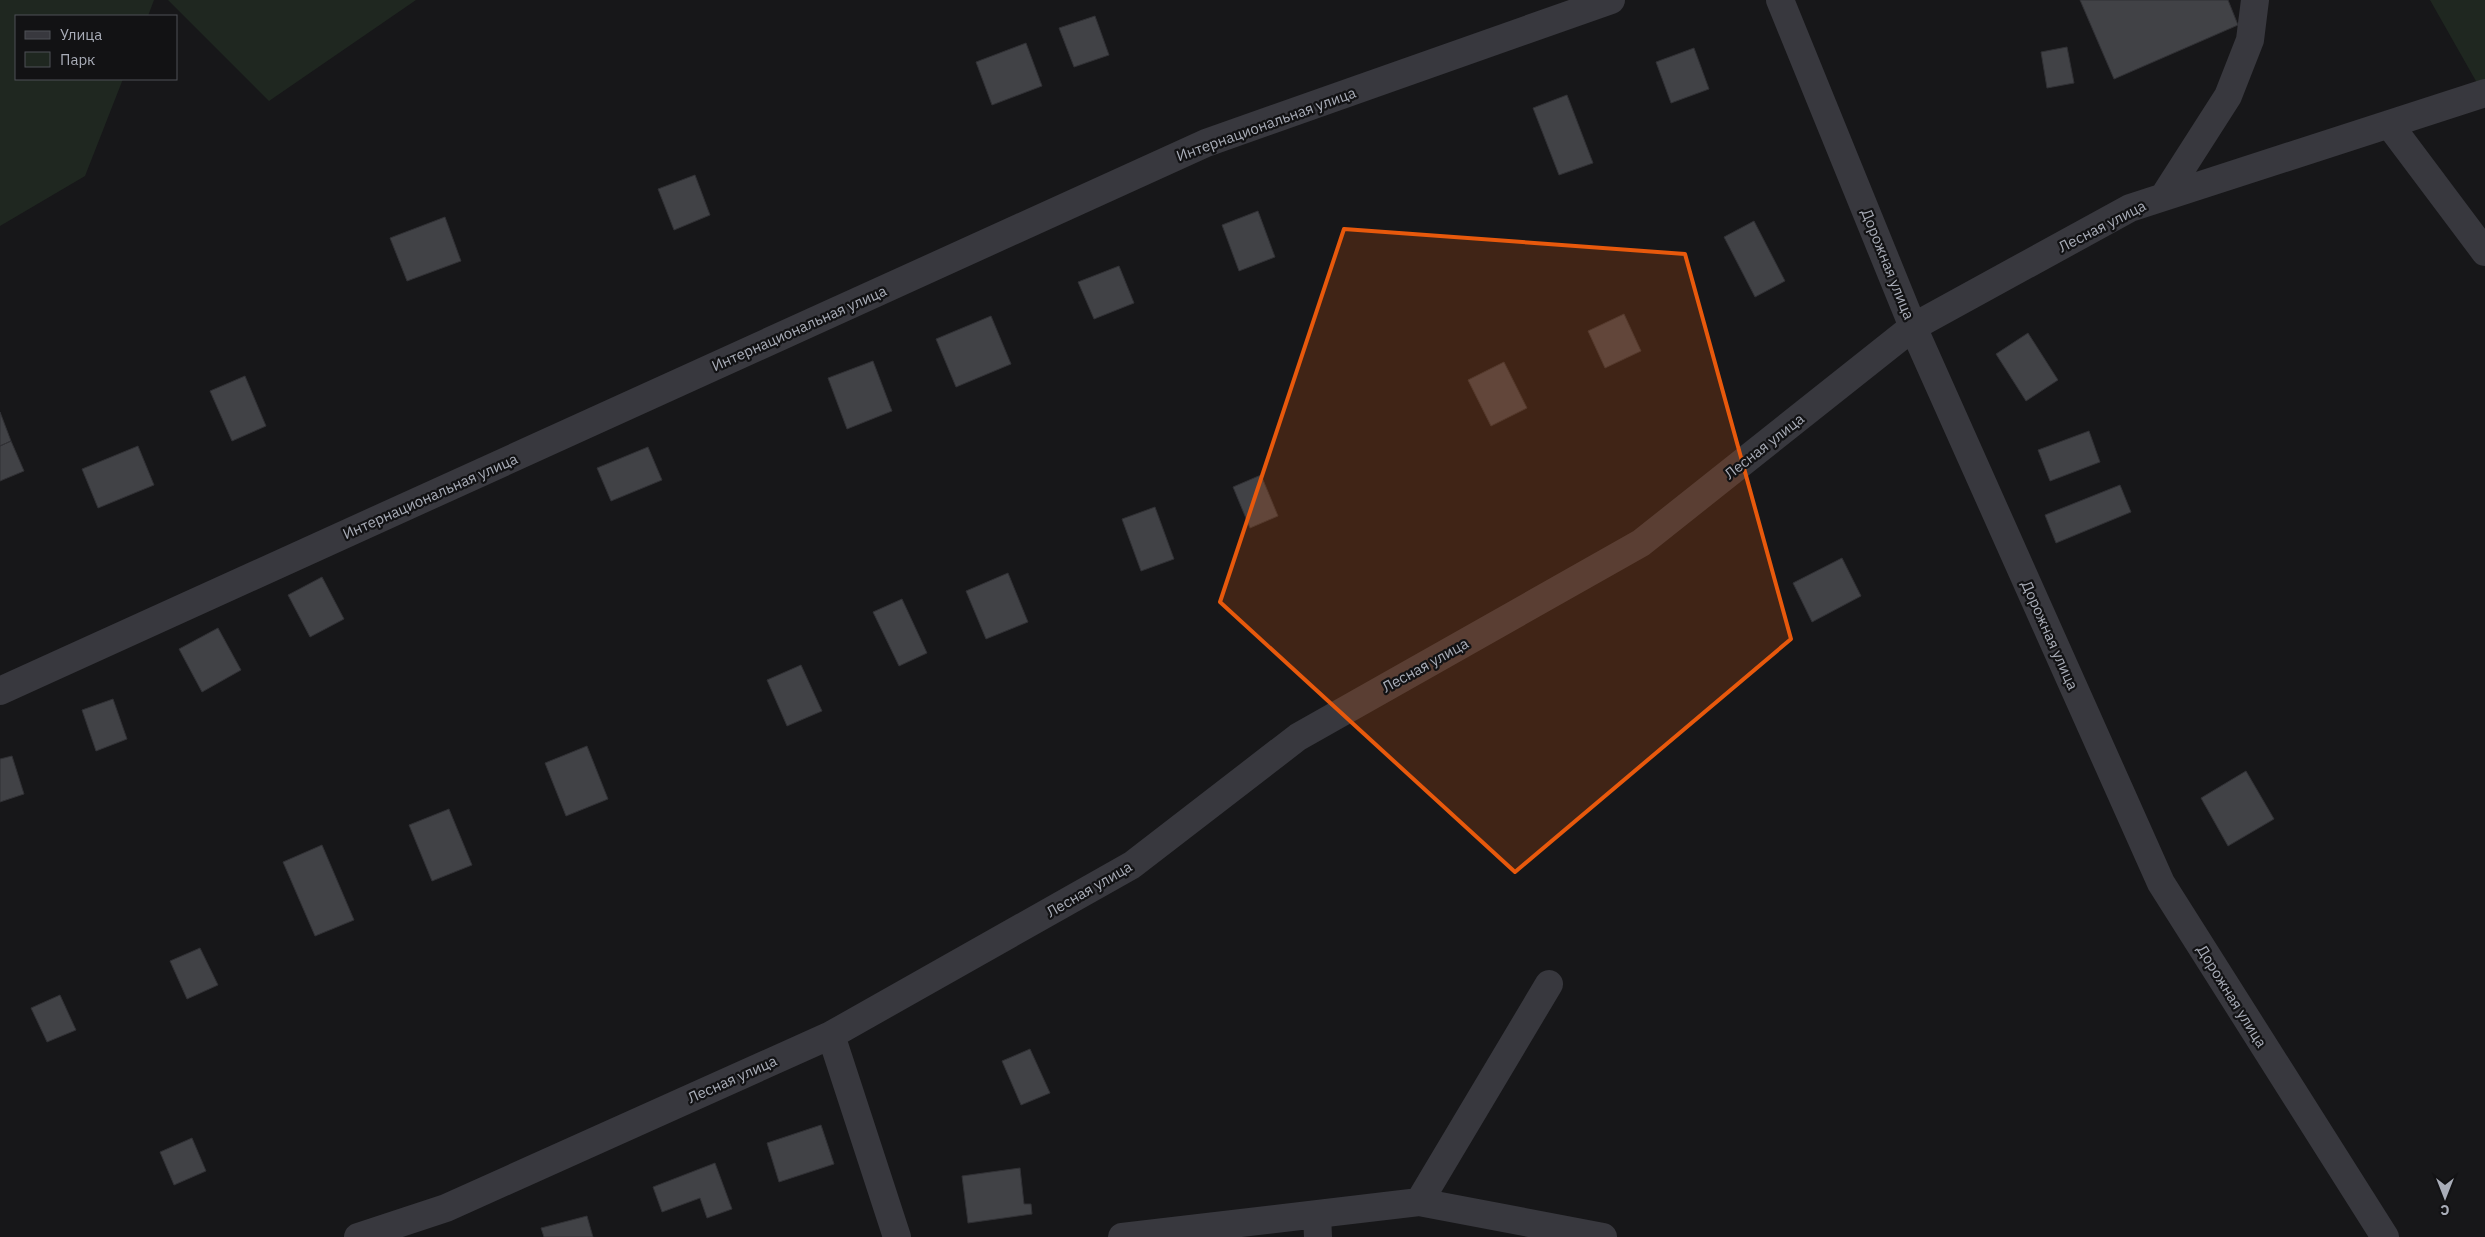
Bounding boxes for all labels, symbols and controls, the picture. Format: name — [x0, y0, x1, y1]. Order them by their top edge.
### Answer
legend — [15, 15, 178, 80]
text: Улица — [60, 25, 102, 44]
text: Парк — [60, 50, 95, 69]
street label: Интернациональная улица — [1174, 83, 1358, 165]
street label: Лесная улица — [2055, 196, 2149, 256]
street label: Дорожная улица — [1857, 206, 1919, 322]
street label: Интернациональная улица — [709, 281, 889, 375]
street label: Лесная улица — [1720, 409, 1808, 483]
street label: Интернациональная улица — [340, 449, 520, 543]
street label: Дорожная улица — [2017, 577, 2083, 693]
street label: Лесная улица — [1378, 633, 1472, 697]
street label: Лесная улица — [1043, 857, 1135, 921]
street label: Дорожная улица — [2193, 941, 2271, 1051]
street label: Лесная улица — [684, 1051, 780, 1107]
north arrow — [2420, 1172, 2470, 1222]
text: С — [2440, 1201, 2450, 1219]

